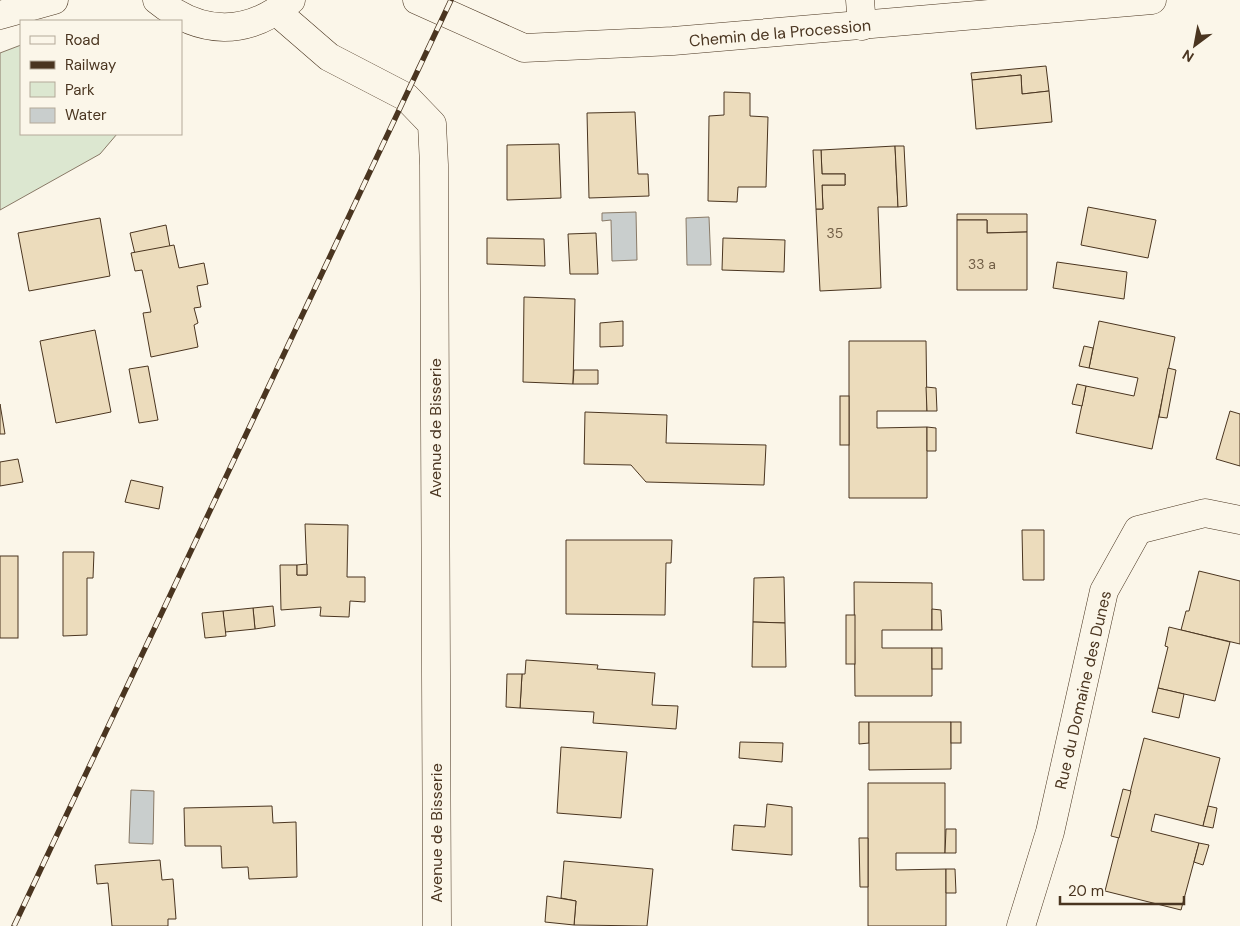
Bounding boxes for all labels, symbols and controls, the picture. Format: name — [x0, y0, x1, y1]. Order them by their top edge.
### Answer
street label: Chemin de la Procession — [688, 15, 872, 51]
legend — [20, 20, 182, 135]
north arrow — [1170, 20, 1220, 70]
text: Road — [65, 30, 100, 50]
text: N — [1179, 46, 1197, 66]
text: Railway — [65, 55, 117, 75]
text: Park — [65, 80, 95, 100]
text: Water — [65, 105, 107, 125]
house number: 35 — [827, 224, 843, 242]
house number: 33 a — [968, 255, 996, 273]
street label: Avenue de Bisserie — [425, 358, 446, 498]
street label: Rue du Domaine des Dunes — [1050, 589, 1116, 791]
street label: Avenue de Bisserie — [426, 763, 447, 903]
scale bar — [1060, 874, 1184, 906]
text: 20 m — [1068, 881, 1104, 901]

